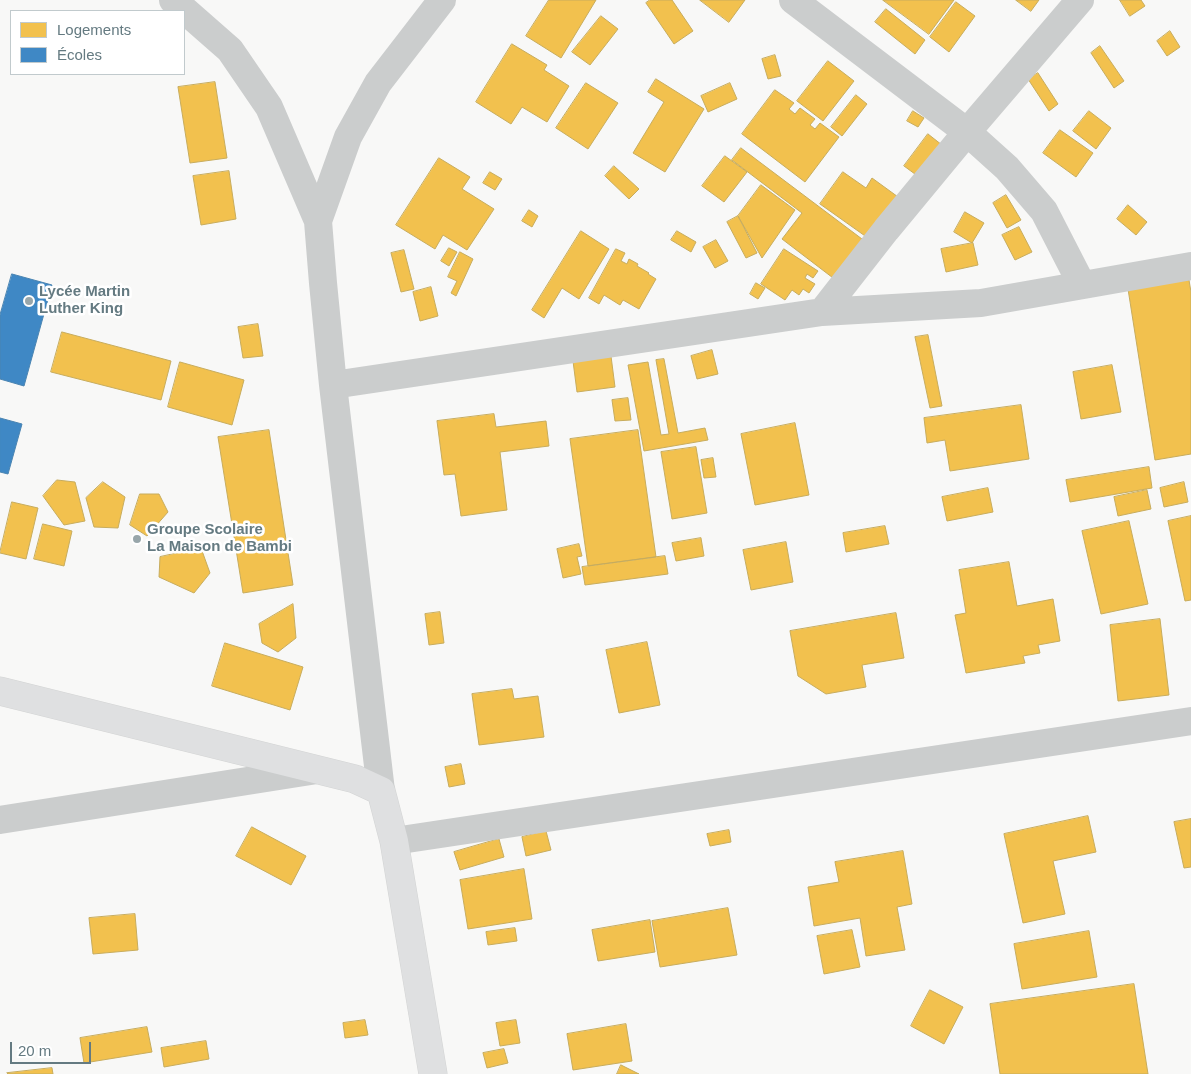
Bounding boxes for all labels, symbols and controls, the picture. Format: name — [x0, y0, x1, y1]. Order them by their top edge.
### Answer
legend — [10, 10, 185, 75]
text: Logements — [57, 21, 131, 38]
text: Écoles — [57, 46, 102, 63]
place label: Lycée Martin Luther King — [39, 283, 130, 318]
marker: Lycée Martin Luther King — [23, 295, 35, 307]
place label: Groupe Scolaire La Maison de Bambi — [147, 521, 292, 556]
marker: Groupe Scolaire La Maison de Bambi — [131, 533, 143, 545]
scale bar — [12, 1032, 94, 1064]
text: 20 m — [18, 1042, 51, 1059]

